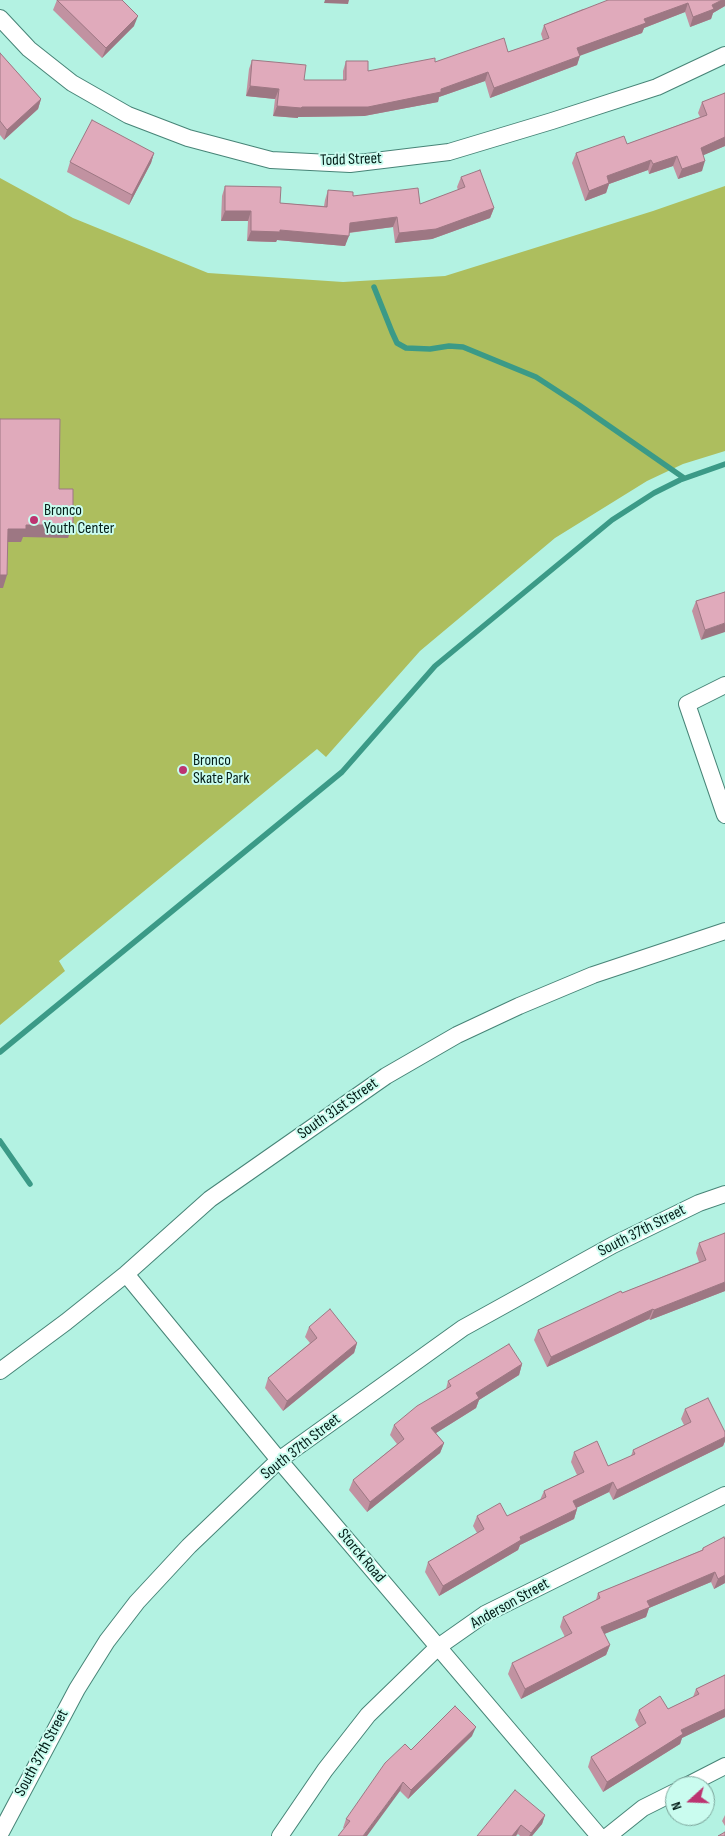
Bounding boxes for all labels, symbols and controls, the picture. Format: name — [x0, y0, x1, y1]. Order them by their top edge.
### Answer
street label: Todd Street — [320, 149, 382, 171]
place label: Bronco Youth Center — [44, 501, 114, 539]
marker: Bronco Youth Center — [28, 514, 40, 526]
place label: Bronco Skate Park — [193, 751, 249, 789]
marker: Bronco Skate Park — [177, 764, 189, 776]
street label: South 31st Street — [294, 1074, 382, 1144]
street label: South 37th Street — [595, 1201, 689, 1261]
street label: South 37th Street — [257, 1410, 345, 1484]
street label: Storck Road — [333, 1525, 389, 1587]
street label: Anderson Street — [467, 1575, 553, 1633]
street label: South 37th Street — [11, 1706, 73, 1800]
north arrow — [665, 1776, 715, 1826]
text: N — [667, 1800, 686, 1812]

